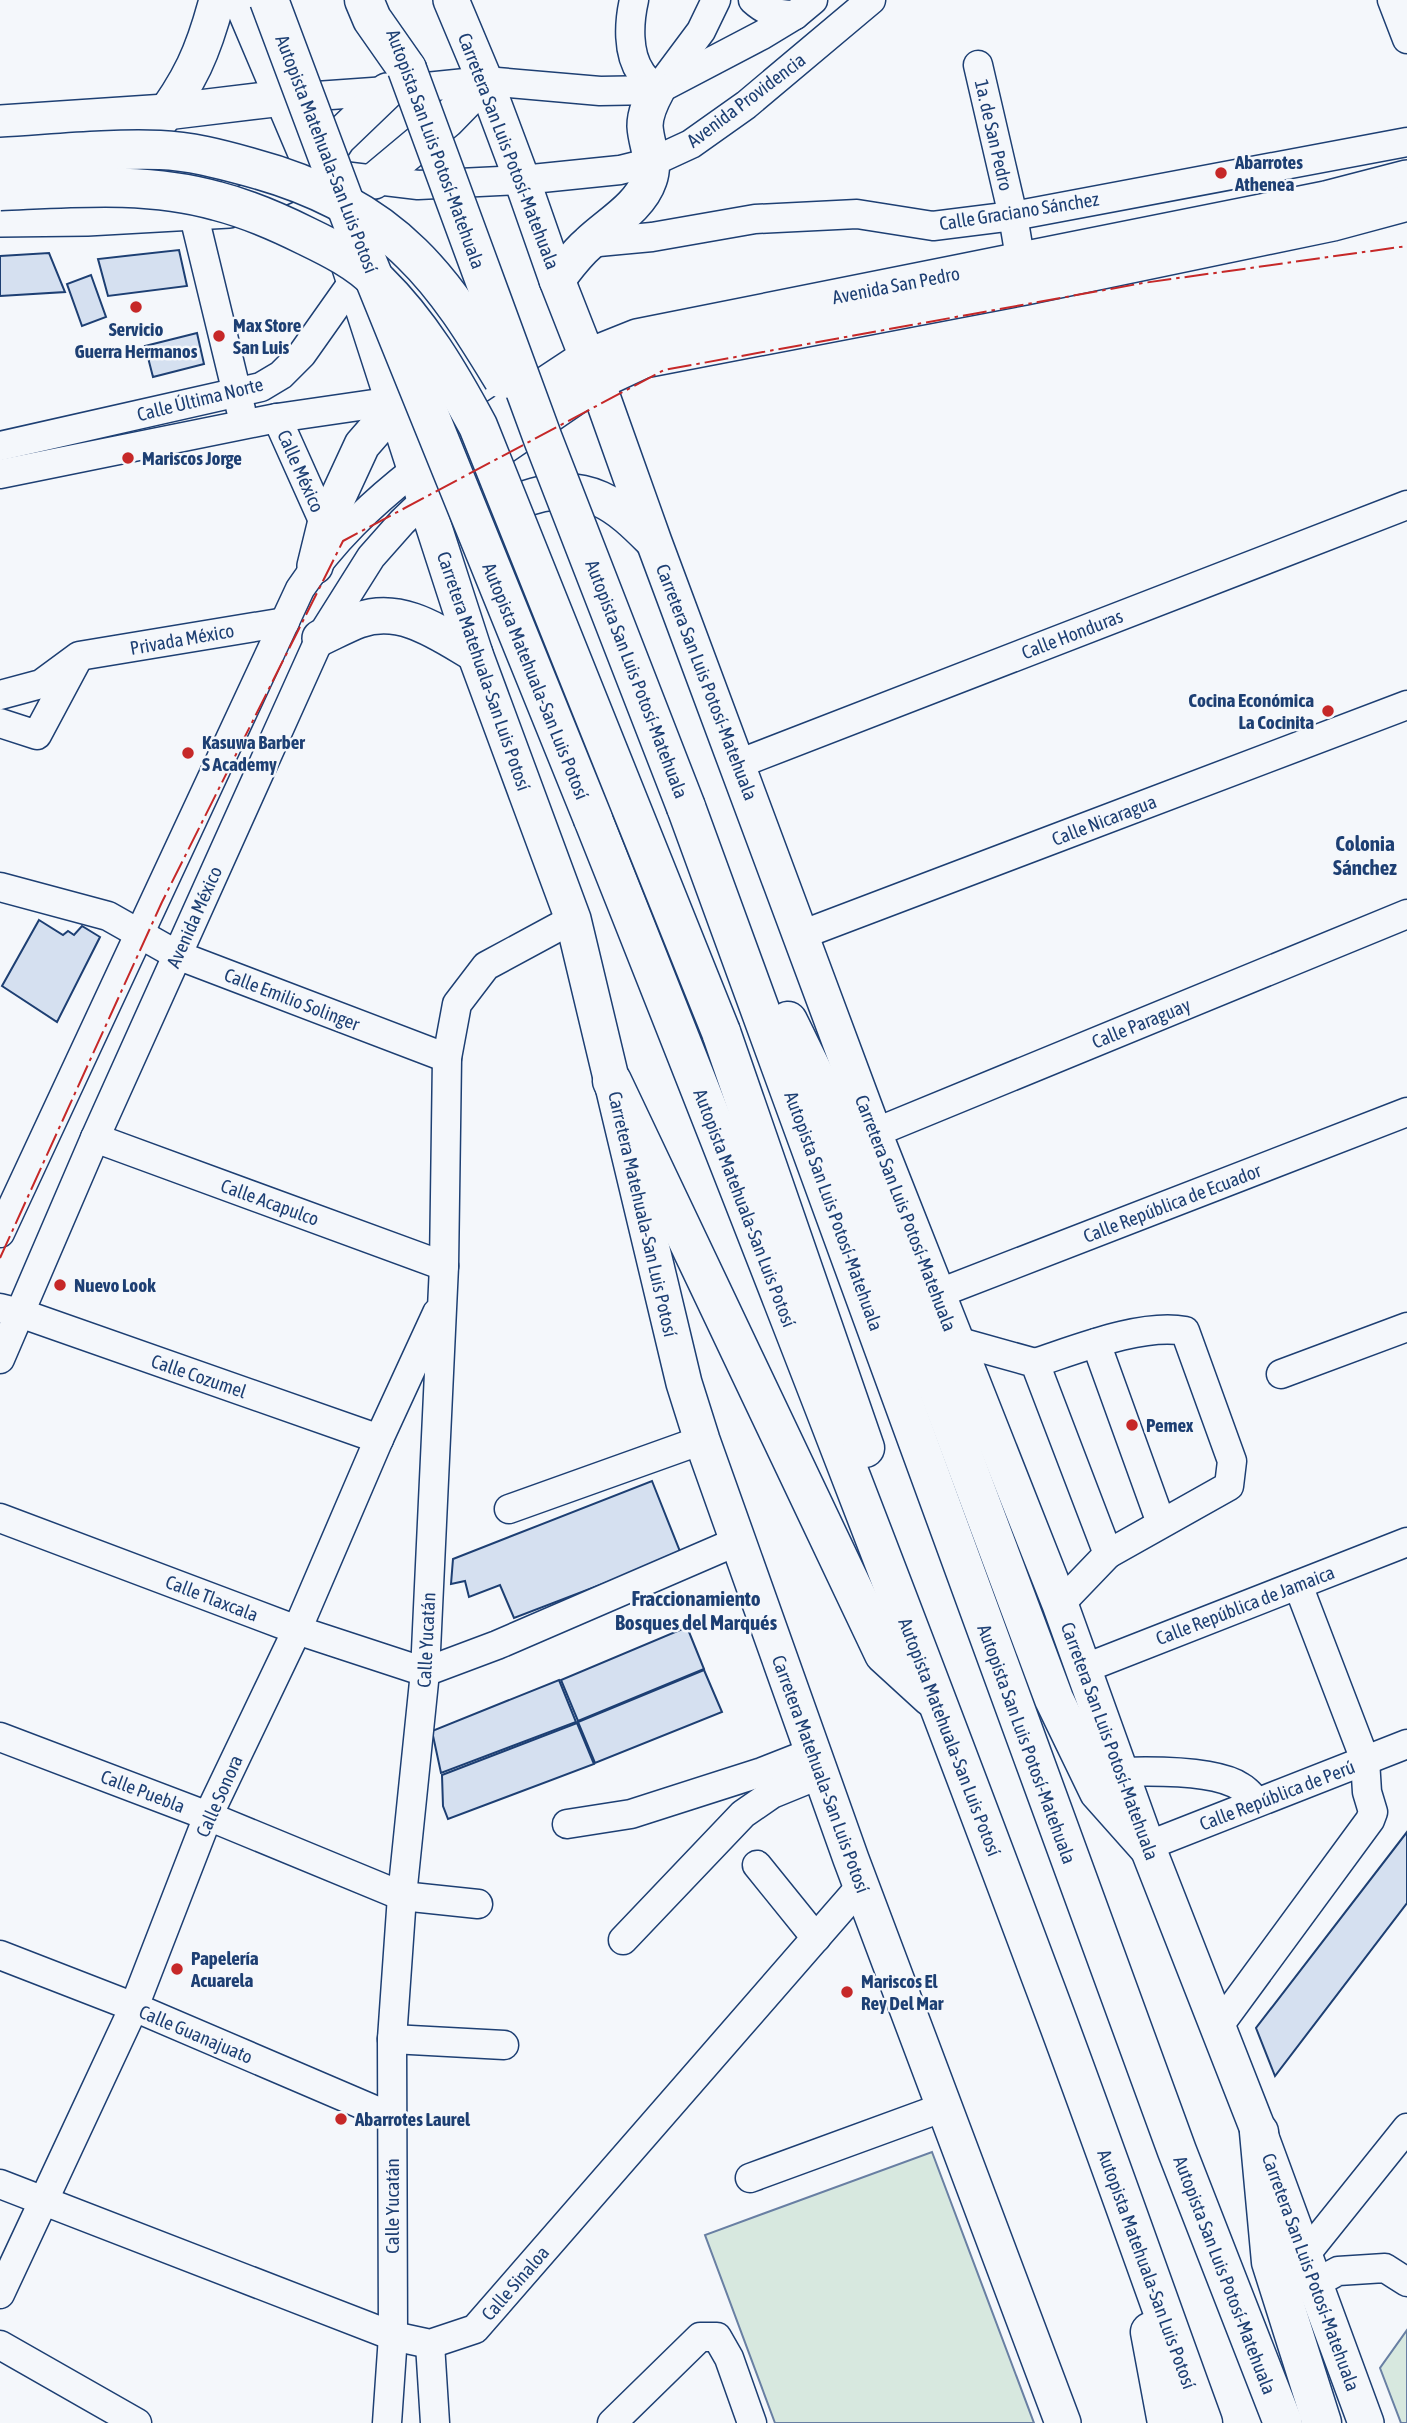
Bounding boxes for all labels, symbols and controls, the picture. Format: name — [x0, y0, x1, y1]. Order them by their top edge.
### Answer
street label: Autopista San Luis Potosí-Matehuala — [382, 26, 490, 272]
street label: Carretera San Luis Potosí-Matehuala — [454, 30, 564, 272]
street label: Autopista Matehuala-San Luis Potosí — [271, 32, 383, 276]
street label: Avenida Providencia — [682, 48, 810, 152]
street label: 1a. de San Pedro — [970, 77, 1018, 193]
place label: Abarrotes Athenea — [1234, 151, 1303, 195]
marker: Abarrotes Athenea — [1213, 165, 1229, 181]
street label: Calle Graciano Sánchez — [938, 187, 1101, 234]
street label: Avenida San Pedro — [830, 262, 962, 308]
marker: Servicio Guerra Hermanos — [128, 299, 144, 315]
place label: Max Store San Luis — [233, 314, 302, 358]
place label: Servicio Guerra Hermanos — [75, 318, 198, 362]
marker: Max Store San Luis — [211, 328, 227, 344]
street label: Calle Última Norte — [135, 373, 265, 425]
street label: Calle México — [273, 426, 329, 516]
place label: Mariscos Jorge — [142, 447, 242, 469]
marker: Mariscos Jorge — [120, 450, 136, 466]
street label: Carretera Matehuala-San Luis Potosí — [433, 549, 535, 793]
street label: Autopista San Luis Potosí-Matehuala — [581, 557, 693, 801]
street label: Autopista Matehuala-San Luis Potosí — [478, 559, 594, 803]
street label: Carretera San Luis Potosí-Matehuala — [652, 561, 762, 803]
street label: Calle Honduras — [1018, 605, 1126, 663]
street label: Privada México — [128, 619, 236, 659]
place label: Cocina Económica La Cocinita — [1188, 689, 1314, 733]
marker: Cocina Económica La Cocinita — [1320, 703, 1336, 719]
place label: Kasuwa Barber S Academy — [202, 731, 305, 775]
marker: Kasuwa Barber S Academy — [180, 745, 196, 761]
street label: Calle Nicaragua — [1049, 790, 1159, 850]
district label: Colonia Sánchez — [1333, 831, 1397, 879]
street label: Avenida México — [162, 863, 226, 971]
street label: Calle Emilio Solinger — [221, 963, 363, 1035]
street label: Calle Paraguay — [1089, 993, 1194, 1053]
street label: Autopista Matehuala-San Luis Potosí — [689, 1086, 801, 1330]
street label: Autopista San Luis Potosí-Matehuala — [780, 1088, 888, 1334]
street label: Carretera Matehuala-San Luis Potosí — [604, 1089, 682, 1339]
street label: Carretera San Luis Potosí-Matehuala — [851, 1092, 961, 1334]
street label: Calle República de Ecuador — [1080, 1159, 1264, 1247]
street label: Calle Acapulco — [218, 1174, 322, 1230]
place label: Nuevo Look — [74, 1274, 156, 1296]
marker: Nuevo Look — [52, 1277, 68, 1293]
street label: Calle Cozumel — [149, 1349, 249, 1403]
place label: Pemex — [1146, 1414, 1194, 1436]
marker: Pemex — [1124, 1417, 1140, 1433]
street label: Calle República de Jamaica — [1153, 1561, 1337, 1649]
street label: Calle Tlaxcala — [163, 1570, 261, 1626]
district label: Fraccionamiento Bosques del Marqués — [615, 1586, 778, 1634]
street label: Calle Yucatán — [413, 1592, 439, 1688]
street label: Autopista Matehuala-San Luis Potosí — [894, 1615, 1006, 1859]
street label: Carretera San Luis Potosí-Matehuala — [1057, 1619, 1163, 1863]
street label: Autopista San Luis Potosí-Matehuala — [973, 1621, 1081, 1867]
street label: Carretera Matehuala-San Luis Potosí — [768, 1652, 874, 1896]
street label: Calle Sonora — [191, 1752, 247, 1840]
street label: Calle República de Perú — [1196, 1755, 1358, 1835]
street label: Calle Puebla — [98, 1765, 188, 1817]
place label: Papelería Acuarela — [190, 1947, 259, 1991]
marker: Papelería Acuarela — [169, 1961, 185, 1977]
place label: Mariscos El Rey Del Mar — [861, 1970, 944, 2014]
marker: Mariscos El Rey Del Mar — [839, 1984, 855, 2000]
street label: Calle Guanajuato — [136, 2000, 256, 2068]
place label: Abarrotes Laurel — [354, 2108, 471, 2130]
marker: Abarrotes Laurel — [333, 2111, 349, 2127]
street label: Autopista Matehuala-San Luis Potosí — [1093, 2146, 1201, 2392]
street label: Carretera San Luis Potosí-Matehuala — [1258, 2150, 1364, 2394]
street label: Autopista San Luis Potosí-Matehuala — [1169, 2153, 1281, 2397]
street label: Calle Yucatán — [381, 2158, 403, 2254]
street label: Calle Sinaloa — [477, 2241, 553, 2325]

